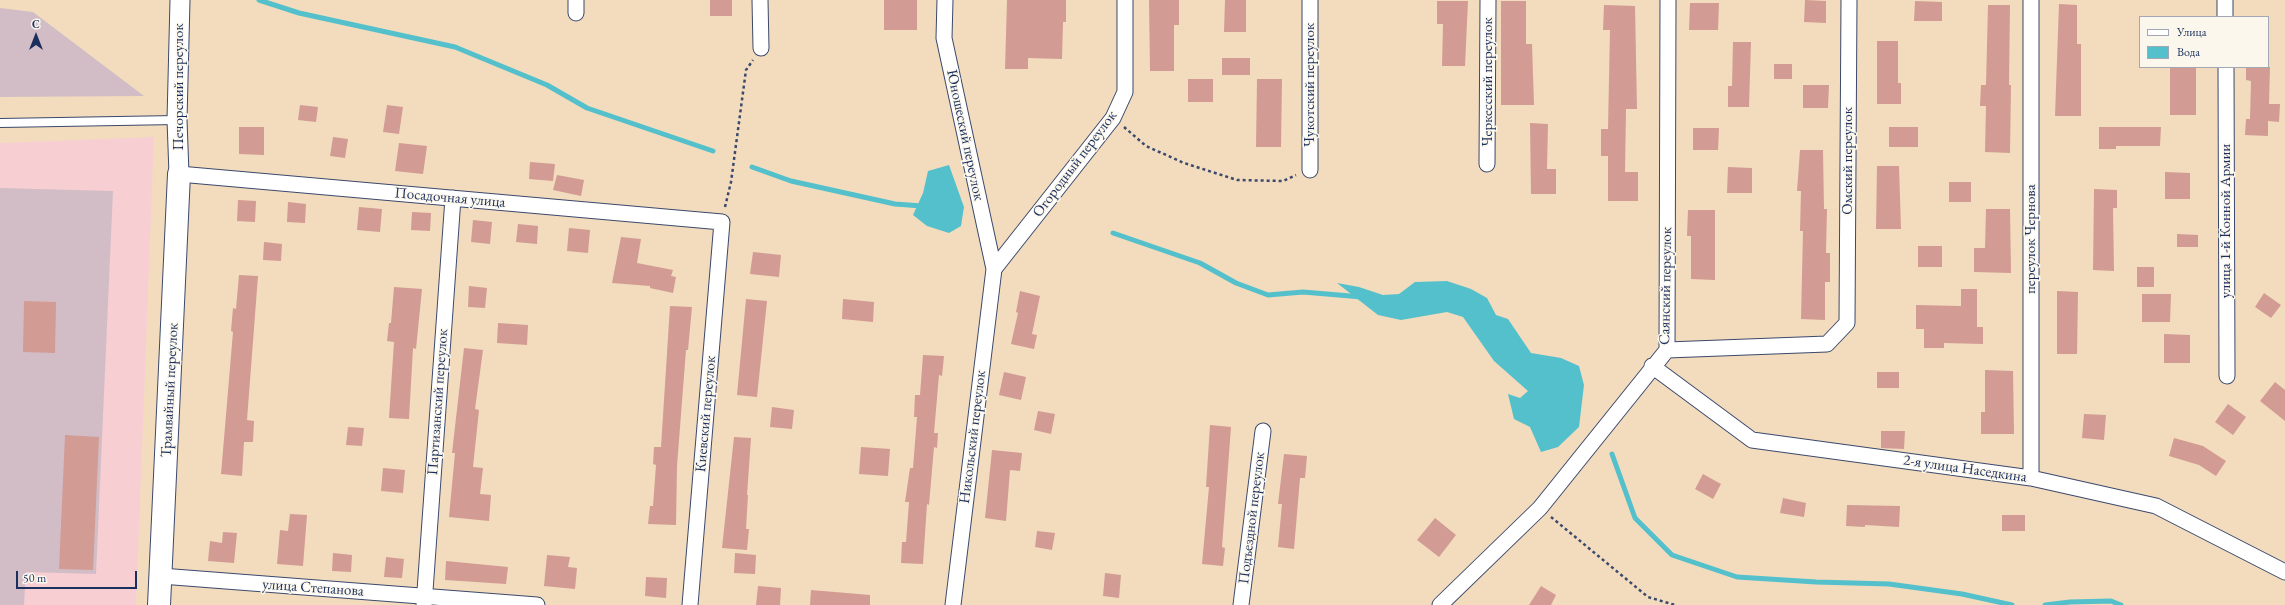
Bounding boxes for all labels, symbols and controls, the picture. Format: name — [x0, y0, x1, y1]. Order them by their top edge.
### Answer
north arrow — [16, 16, 56, 56]
legend — [2139, 16, 2269, 68]
text: С — [32, 17, 40, 31]
street label: Черкесский переулок — [1479, 17, 1497, 147]
street label: Печорский переулок — [170, 23, 188, 151]
street label: Чукотский переулок — [1301, 23, 1319, 147]
text: Улица — [2177, 24, 2207, 40]
text: Вода — [2177, 44, 2200, 60]
street label: Юношеский переулок — [942, 68, 988, 202]
street label: Огородный переулок — [1029, 107, 1121, 221]
street label: Омский переулок — [1839, 107, 1857, 215]
street label: улица 1-й Конной Армии — [2217, 144, 2235, 298]
street label: Посадочная улица — [394, 184, 506, 212]
street label: переулок Чернова — [2022, 184, 2040, 294]
street label: Саянский переулок — [1656, 227, 1676, 345]
street label: Трамвайный переулок — [157, 322, 183, 458]
street label: Партизанский переулок — [424, 328, 452, 476]
street label: Киевский переулок — [692, 355, 720, 473]
street label: Никольский переулок — [956, 369, 990, 505]
street label: Подъездной переулок — [1235, 451, 1269, 585]
street label: 2-я улица Наседкина — [1902, 451, 2028, 487]
scale bar — [18, 563, 139, 589]
text: 50 m — [23, 570, 46, 586]
street label: улица Степанова — [262, 575, 364, 601]

